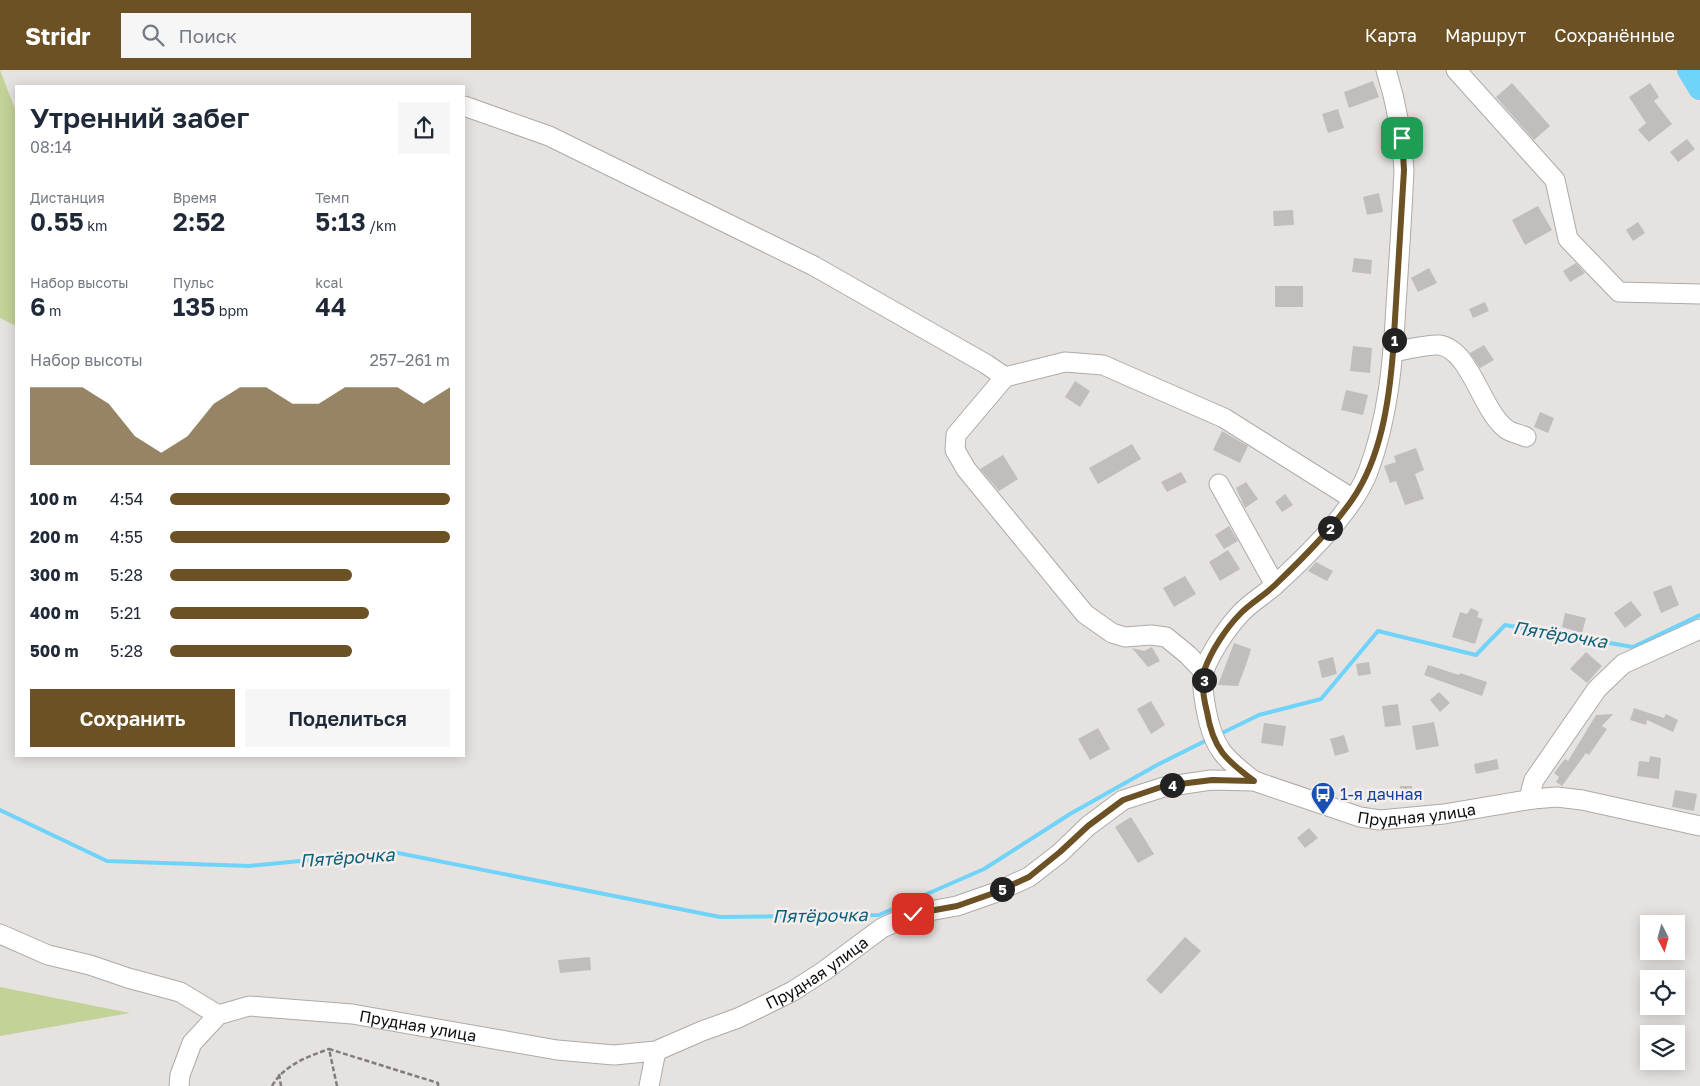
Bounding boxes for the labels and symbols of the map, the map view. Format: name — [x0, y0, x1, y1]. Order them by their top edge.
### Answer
pin — [1381, 117, 1423, 159]
pin: 1 — [1382, 328, 1406, 352]
pin: 2 — [1318, 516, 1342, 540]
water label: Пятёрочка — [1511, 616, 1610, 652]
pin: 3 — [1192, 668, 1216, 692]
pin: 4 — [1160, 772, 1184, 798]
bus stop icon: 1-я дачная — [1310, 781, 1336, 815]
place label: 1-я дачная — [1340, 784, 1423, 804]
street label: Прудная улица — [1356, 799, 1477, 830]
water label: Пятёрочка — [299, 843, 396, 871]
pin: 5 — [990, 876, 1014, 902]
pin — [892, 893, 934, 935]
water label: Пятёрочка — [772, 903, 869, 927]
north arrow — [1640, 915, 1685, 960]
street label: Прудная улица — [762, 932, 872, 1013]
street label: Прудная улица — [358, 1005, 478, 1046]

